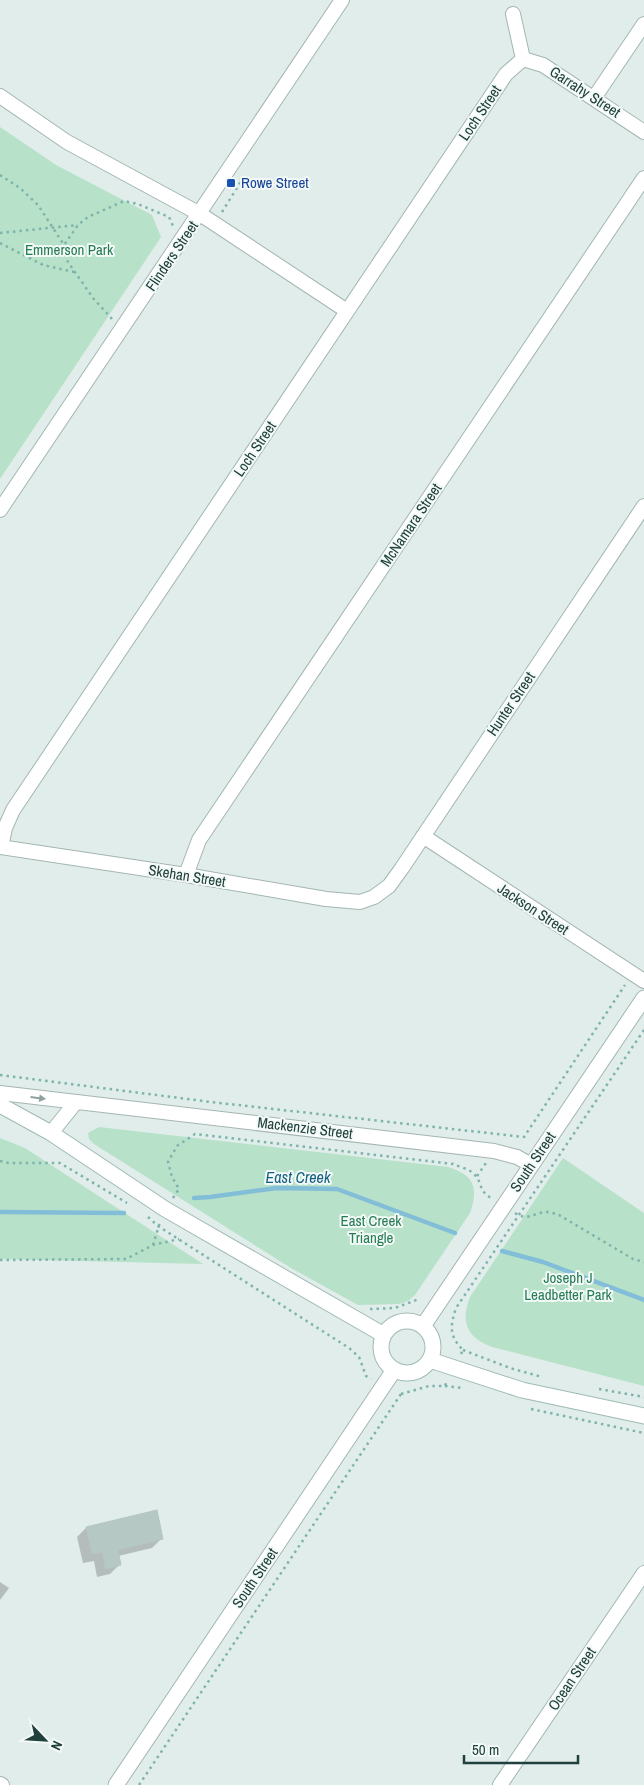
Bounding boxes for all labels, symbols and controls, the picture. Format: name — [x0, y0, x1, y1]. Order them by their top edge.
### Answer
street label: Garrahy Street — [546, 61, 625, 123]
street label: Loch Street — [453, 80, 506, 145]
place label: Rowe Street — [241, 172, 309, 193]
marker: Rowe Street — [225, 177, 237, 189]
street label: Flinders Street — [140, 216, 203, 295]
park label: Emmerson Park — [25, 239, 114, 260]
street label: Loch Street — [228, 416, 281, 481]
street label: McNamara Street — [375, 478, 447, 571]
street label: Hunter Street — [481, 667, 540, 740]
street label: Skehan Street — [147, 859, 228, 892]
street label: Jackson Street — [493, 878, 574, 940]
one-way arrow — [30, 1094, 46, 1102]
street label: Mackenzie Street — [256, 1111, 354, 1144]
street label: South Street — [505, 1127, 561, 1196]
water label: East Creek — [266, 1166, 331, 1188]
park label: East Creek Triangle — [341, 1210, 402, 1248]
park label: Joseph J Leadbetter Park — [524, 1267, 613, 1305]
street label: South Street — [227, 1543, 283, 1612]
street label: Ocean Street — [543, 1642, 601, 1715]
north arrow — [20, 1715, 70, 1765]
scale bar — [464, 1732, 578, 1764]
text: N — [47, 1738, 67, 1753]
text: 50 m — [472, 1739, 499, 1760]

